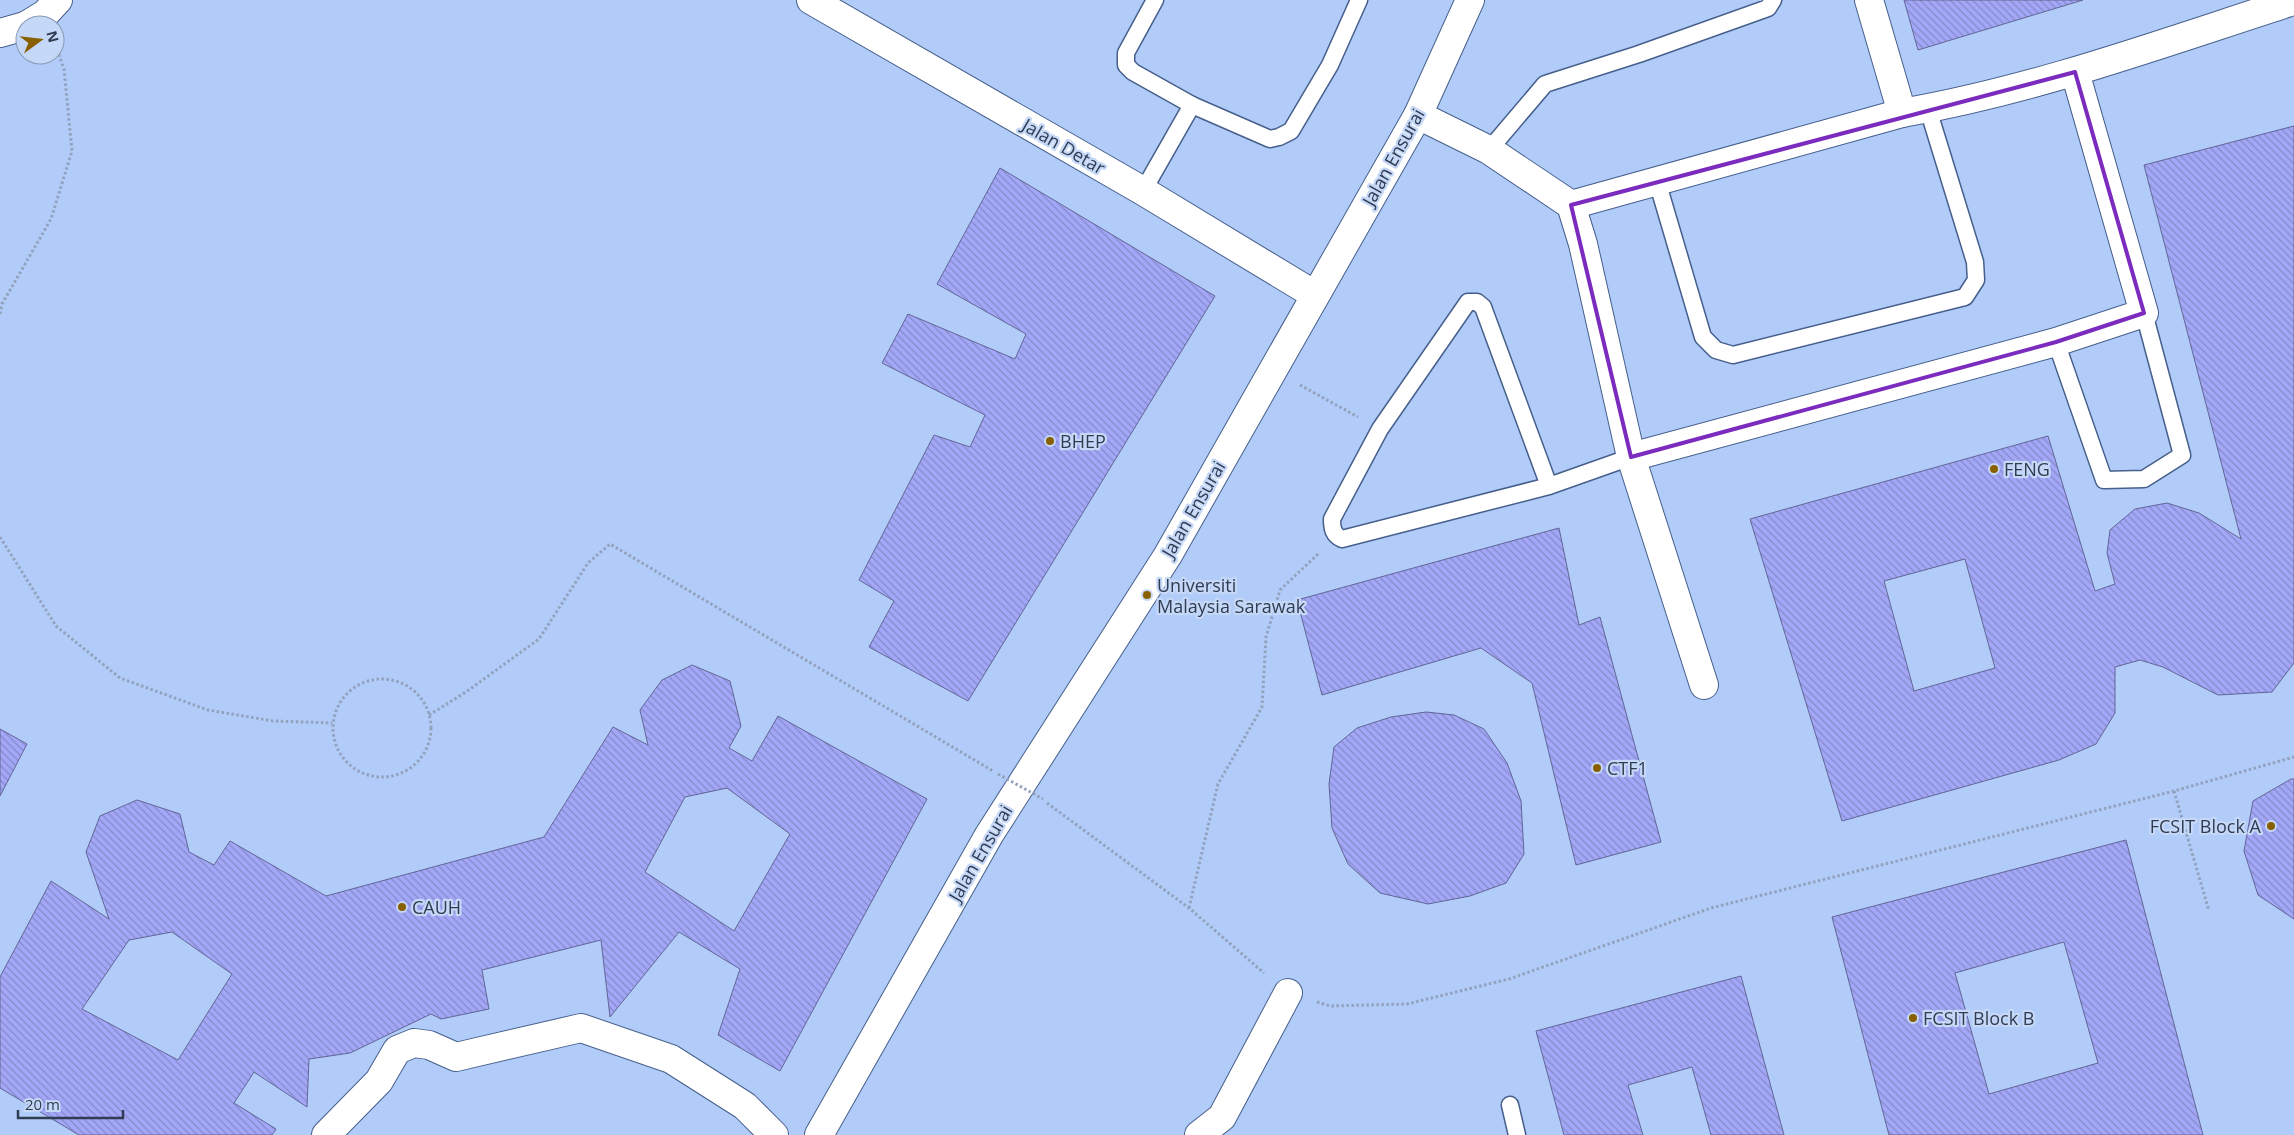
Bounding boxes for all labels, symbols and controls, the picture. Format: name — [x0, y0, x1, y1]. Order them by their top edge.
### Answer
north arrow — [15, 15, 65, 65]
text: N — [42, 29, 64, 44]
street label: Jalan Ensurai — [1355, 104, 1430, 212]
street label: Jalan Detar — [1016, 112, 1110, 180]
place label: BHEP — [1060, 429, 1106, 453]
marker: BHEP — [1044, 435, 1056, 447]
street label: Jalan Ensurai — [1155, 456, 1230, 563]
place label: FENG — [2004, 457, 2050, 481]
marker: FENG — [1988, 463, 2000, 475]
place label: Universiti Malaysia Sarawak — [1157, 573, 1306, 618]
marker: Universiti Malaysia Sarawak — [1141, 589, 1153, 601]
place label: CTF1 — [1607, 756, 1648, 780]
marker: CTF1 — [1591, 762, 1603, 774]
street label: Jalan Ensurai — [942, 800, 1017, 907]
place label: FCSIT Block A — [2150, 814, 2262, 838]
marker: FCSIT Block A — [2265, 820, 2277, 832]
place label: CAUH — [412, 895, 461, 919]
marker: CAUH — [396, 901, 408, 913]
place label: FCSIT Block B — [1923, 1006, 2035, 1030]
marker: FCSIT Block B — [1907, 1012, 1919, 1024]
scale bar — [18, 1088, 122, 1120]
text: 20 m — [25, 1094, 60, 1114]

